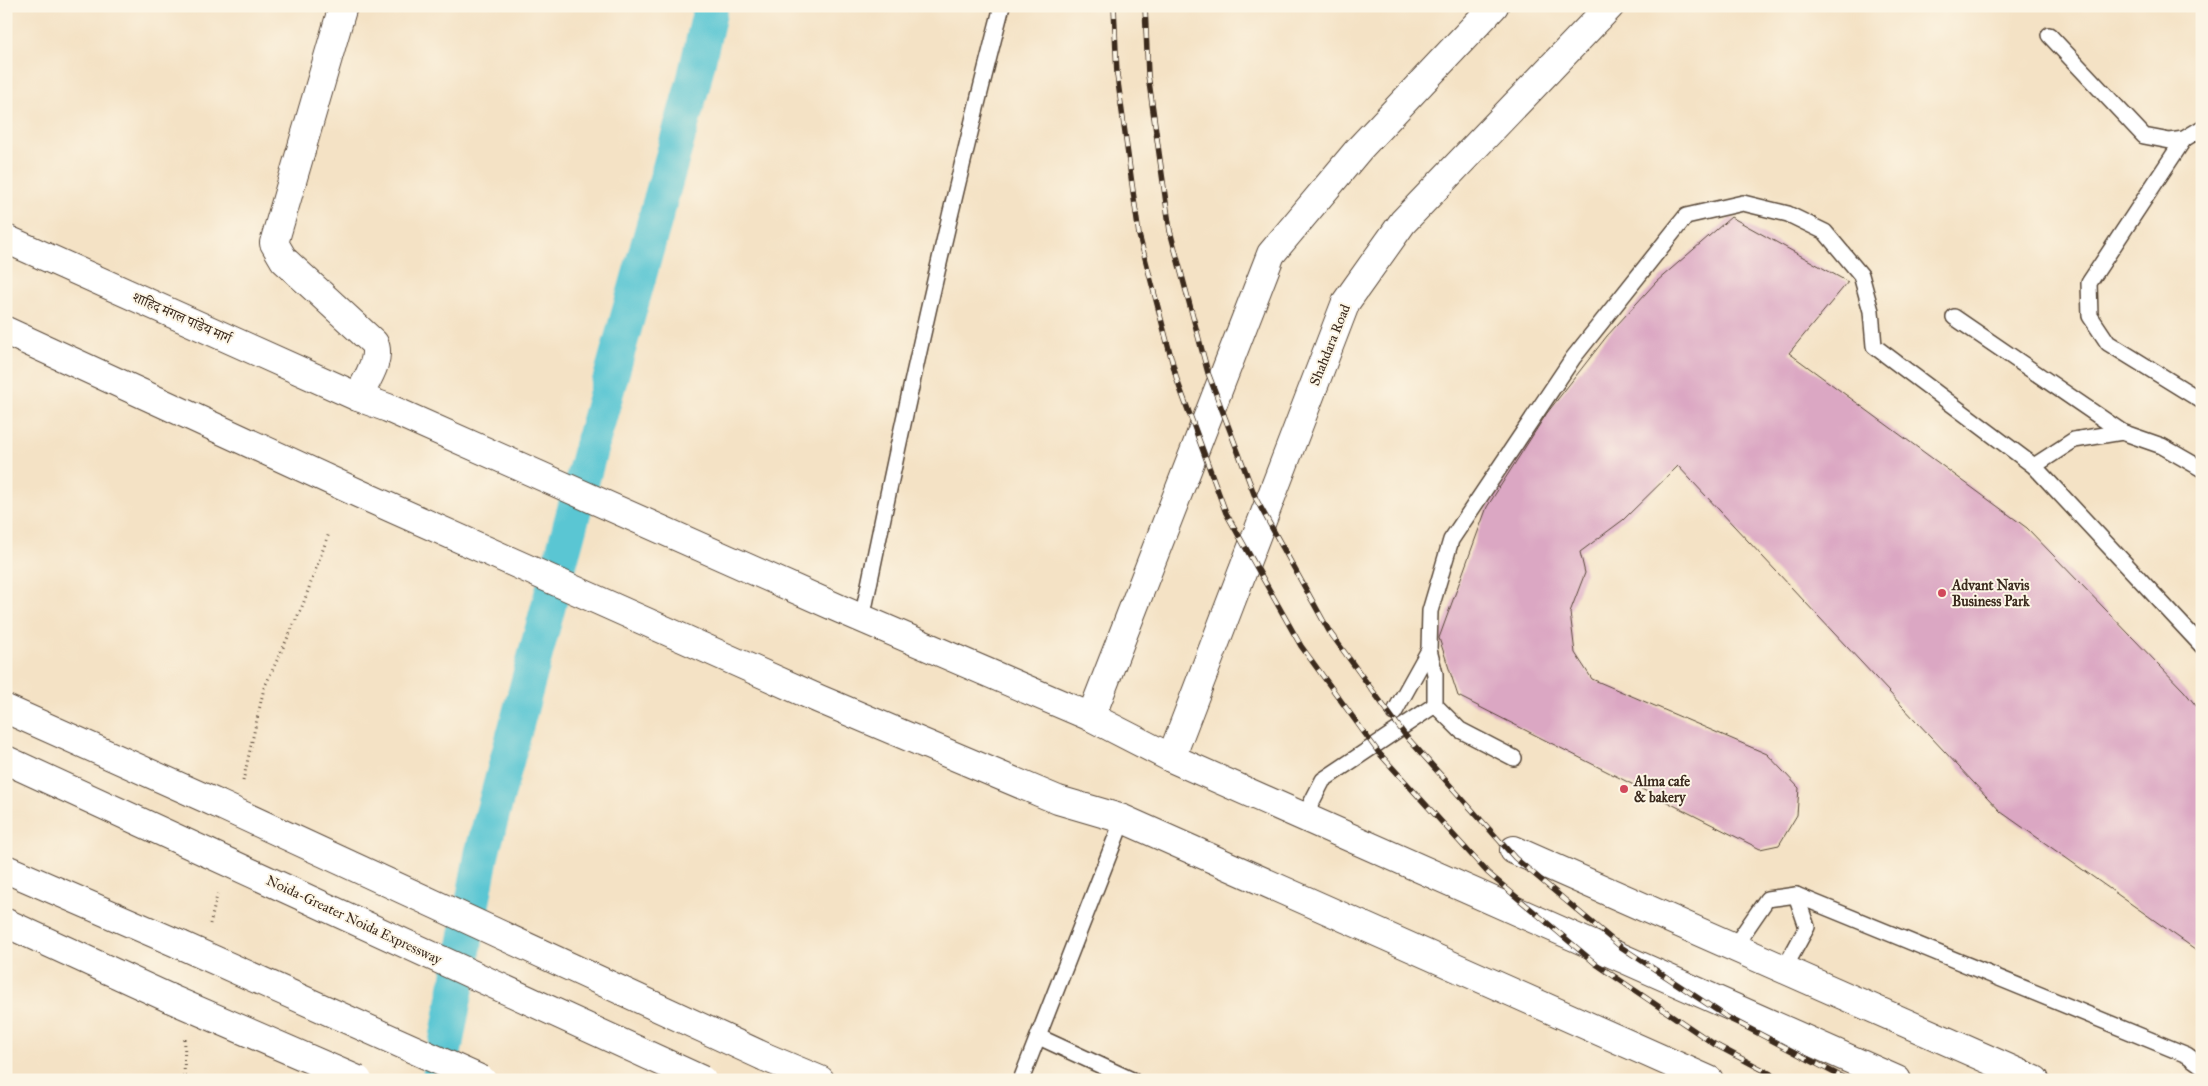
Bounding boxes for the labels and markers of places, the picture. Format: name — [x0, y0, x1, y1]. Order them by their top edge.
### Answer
place label: Advant Navis Business Park — [1951, 577, 2030, 610]
marker: Advant Navis Business Park — [1936, 587, 1948, 599]
place label: Alma cafe & bakery — [1633, 773, 1690, 807]
marker: Alma cafe & bakery — [1618, 783, 1630, 795]

